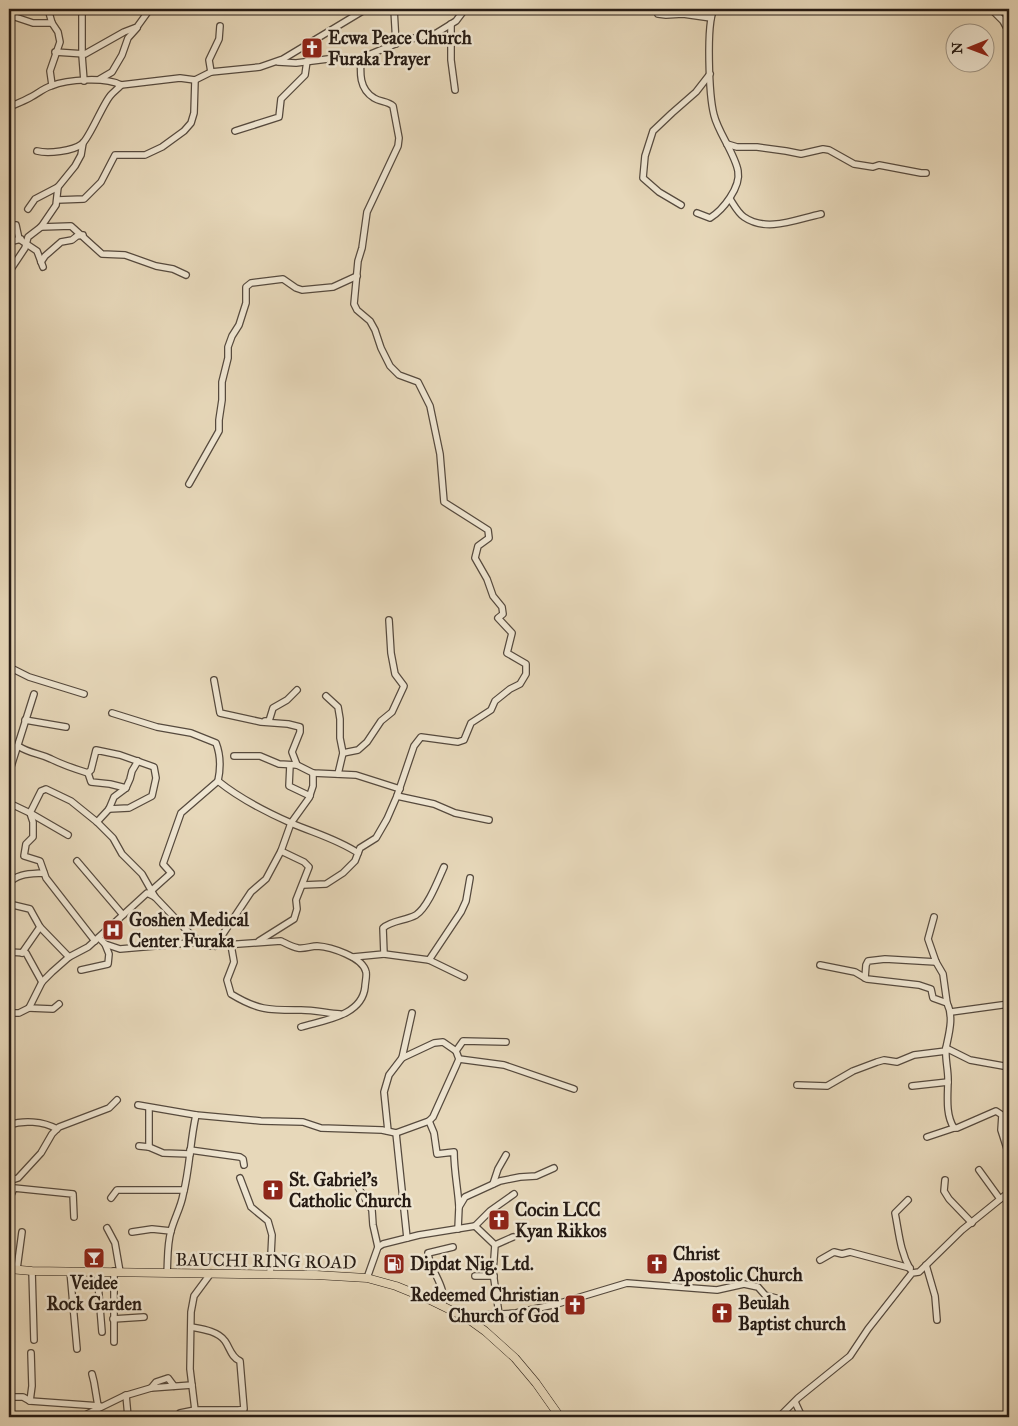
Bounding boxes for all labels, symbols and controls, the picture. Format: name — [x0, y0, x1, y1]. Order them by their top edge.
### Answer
north arrow — [946, 22, 996, 72]
place label: Ecwa Peace Church Furaka Prayer — [328, 27, 473, 71]
church icon: Ecwa Peace Church Furaka Prayer — [300, 36, 324, 60]
text: N — [949, 42, 966, 54]
place label: Goshen Medical Center Furaka — [129, 909, 250, 952]
hospital icon: Goshen Medical Center Furaka — [101, 918, 125, 942]
place label: St. Gabriel's Catholic Church — [289, 1169, 413, 1212]
church icon: St. Gabriel's Catholic Church — [261, 1178, 285, 1202]
place label: Cocin LCC Kyan Rikkos — [515, 1199, 607, 1243]
church icon: Cocin LCC Kyan Rikkos — [487, 1208, 511, 1232]
place label: Christ Apostolic Church — [672, 1243, 804, 1287]
bar icon: Veidee Rock Garden — [82, 1246, 106, 1270]
street label: BAUCHI RING ROAD — [175, 1248, 357, 1274]
fuel station icon: Dipdat Nig. Ltd. — [382, 1252, 406, 1276]
church icon: Christ Apostolic Church — [645, 1252, 669, 1276]
place label: Dipdat Nig. Ltd. — [410, 1253, 534, 1276]
place label: Veidee Rock Garden — [46, 1272, 142, 1315]
place label: Redeemed Christian Church of God — [410, 1284, 560, 1327]
place label: Beulah Baptist church — [738, 1292, 847, 1336]
church icon: Redeemed Christian Church of God — [563, 1293, 587, 1317]
church icon: Beulah Baptist church — [710, 1301, 734, 1325]

